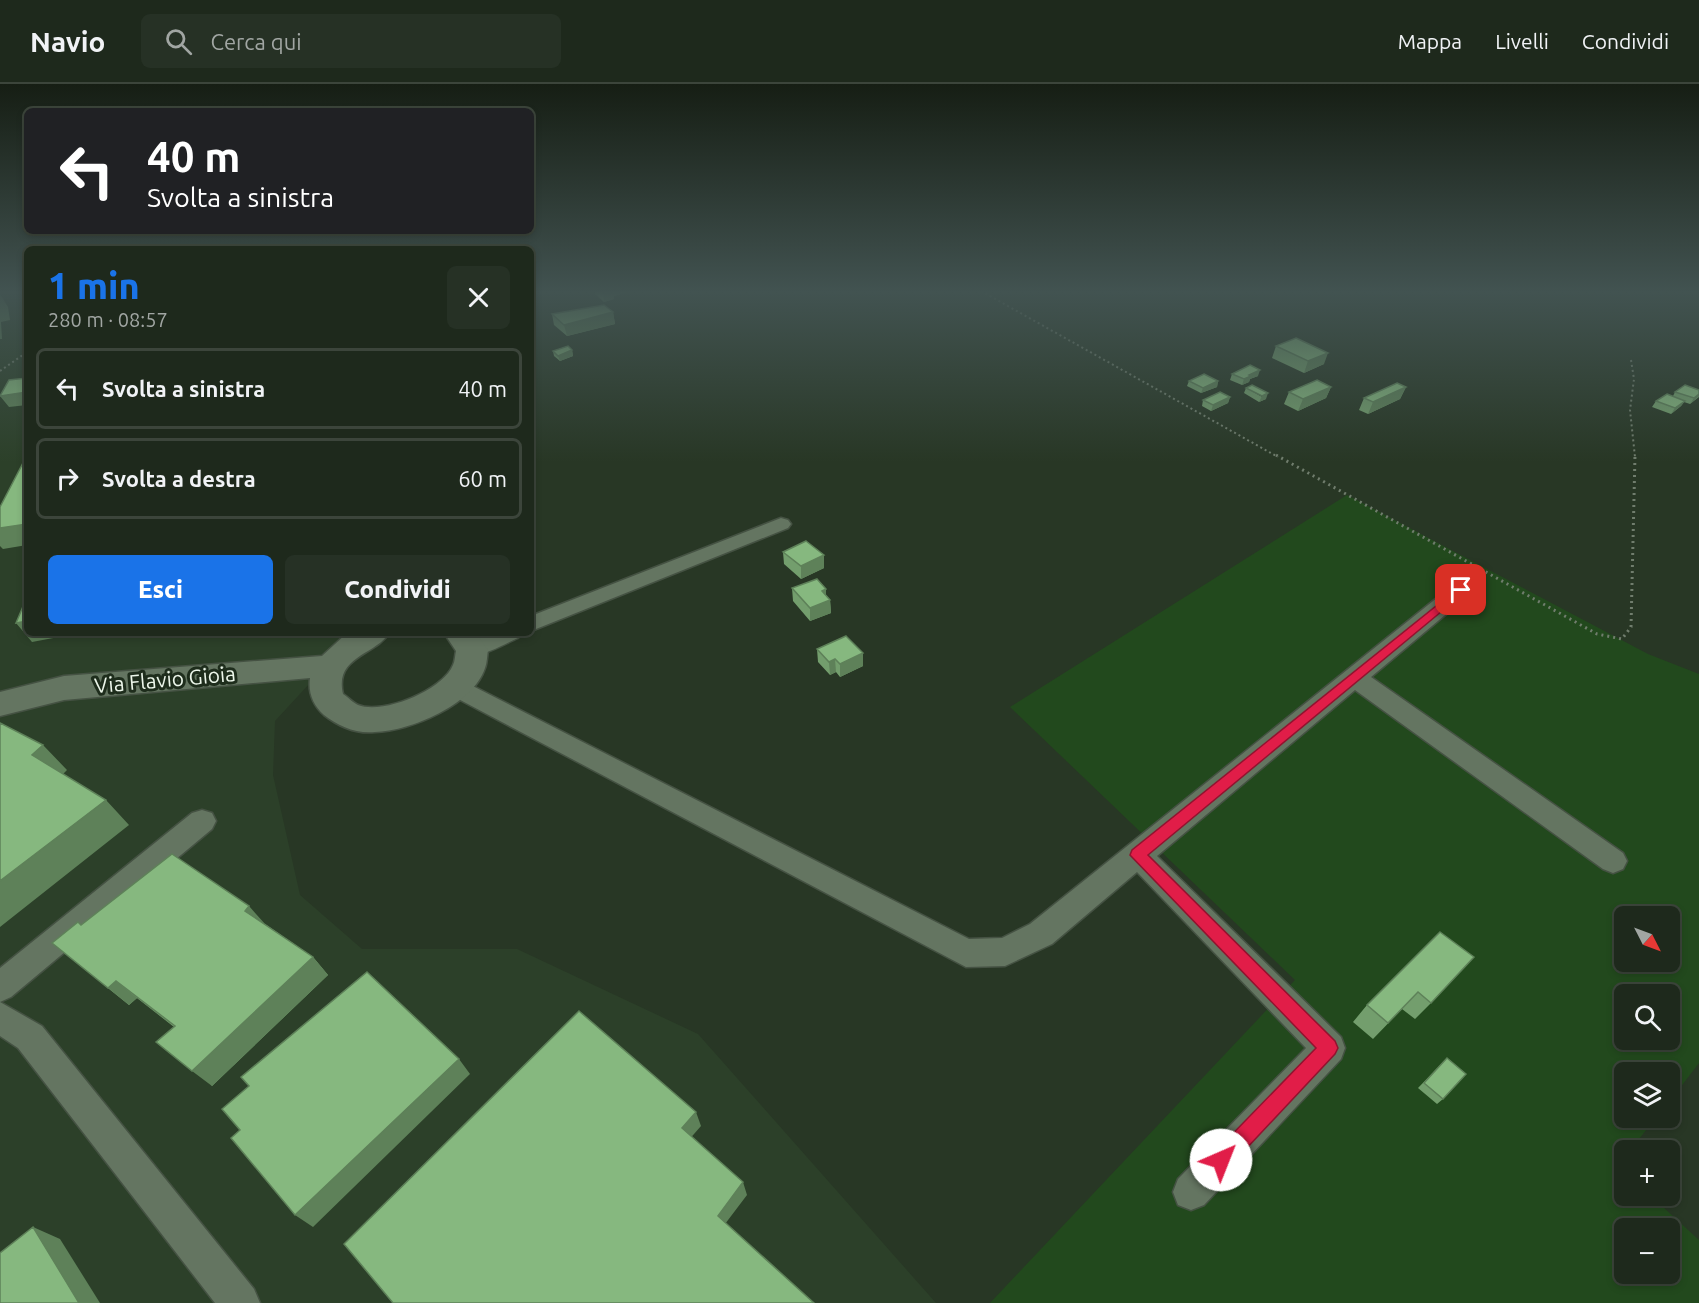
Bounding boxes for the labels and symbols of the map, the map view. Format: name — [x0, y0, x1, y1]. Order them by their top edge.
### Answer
pin — [1435, 564, 1486, 615]
street label: Via Flavio Gioia — [93, 661, 237, 697]
north arrow — [1614, 906, 1680, 972]
position arrow — [1189, 1128, 1253, 1192]

